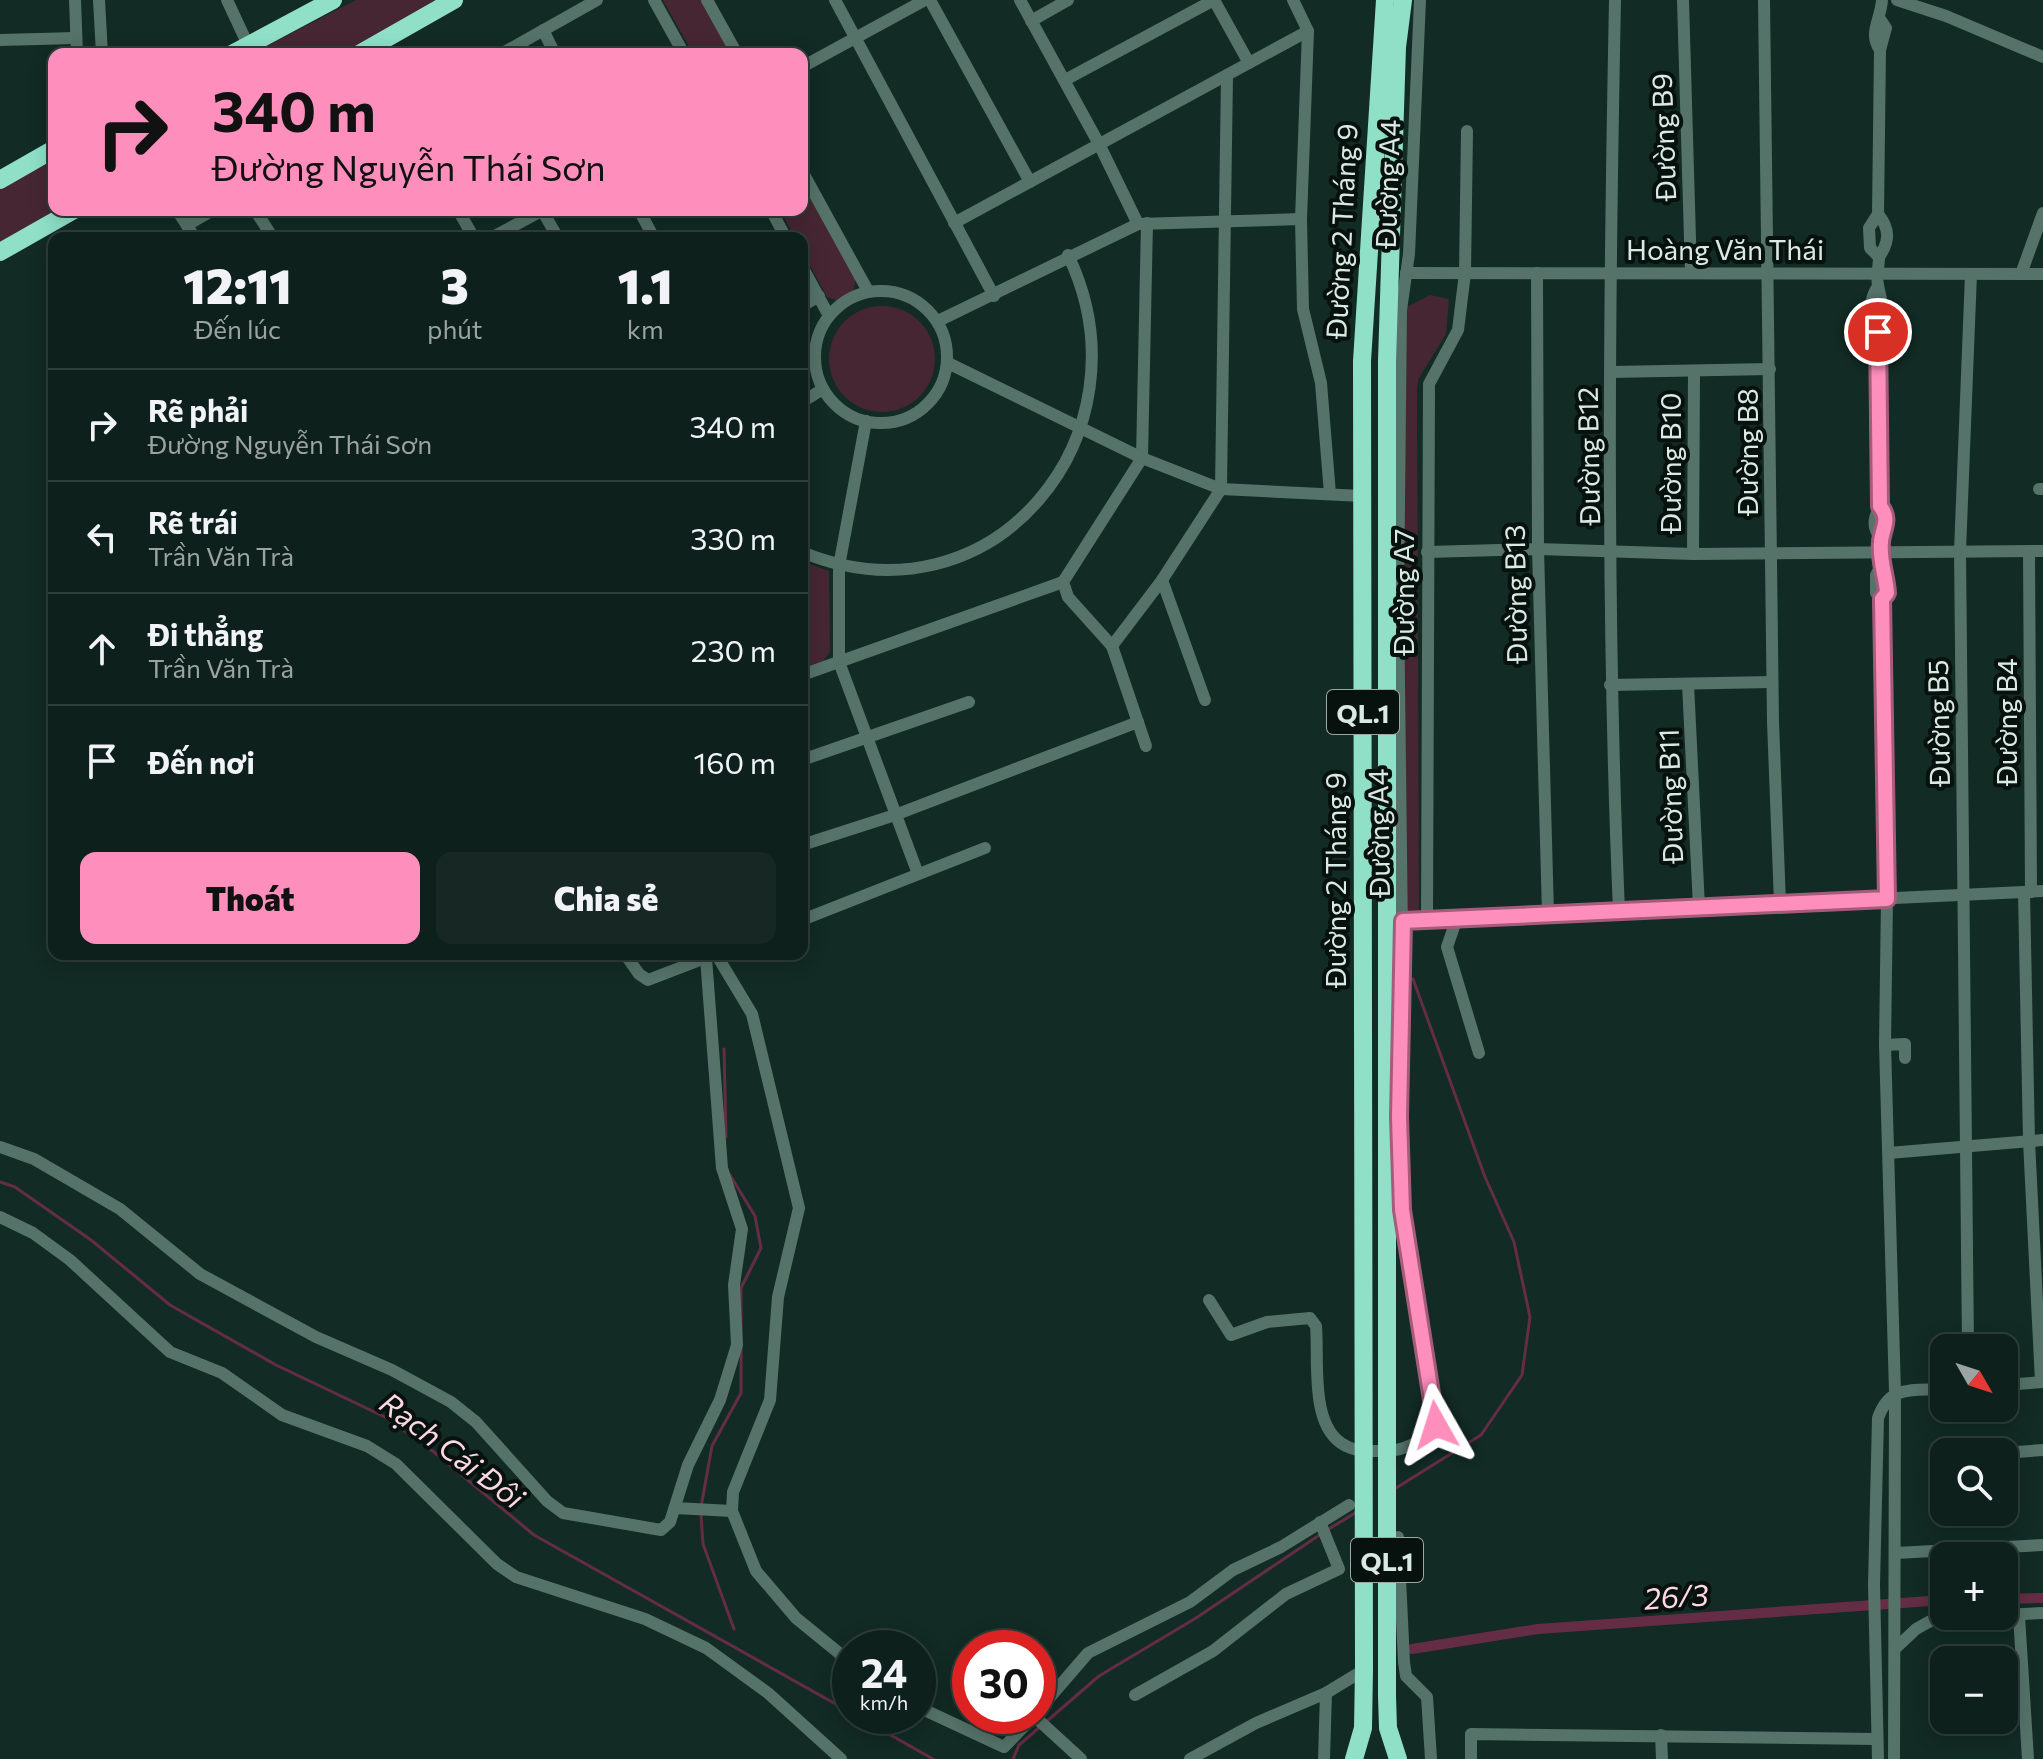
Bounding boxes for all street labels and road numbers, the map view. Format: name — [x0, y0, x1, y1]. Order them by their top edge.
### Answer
street label: Đường B9 — [1644, 73, 1682, 202]
street label: Đường A4 — [1368, 119, 1406, 250]
street label: Đường 2 Tháng 9 — [1318, 122, 1364, 341]
street label: Hoàng Văn Thái — [1626, 232, 1824, 266]
street label: Đường B12 — [1570, 387, 1606, 526]
street label: Đường B8 — [1730, 388, 1764, 517]
street label: Đường B10 — [1653, 393, 1687, 534]
street label: Đường B13 — [1497, 524, 1533, 665]
street label: Đường A7 — [1386, 529, 1420, 656]
street label: Đường B4 — [1989, 658, 2023, 787]
street label: Đường B5 — [1920, 659, 1956, 788]
road number: QL.1 — [1327, 690, 1399, 734]
street label: Đường B11 — [1651, 728, 1689, 865]
street label: Đường A4 — [1360, 768, 1396, 899]
street label: Đường 2 Tháng 9 — [1318, 772, 1352, 989]
road number: QL.1 — [1351, 1538, 1423, 1582]

